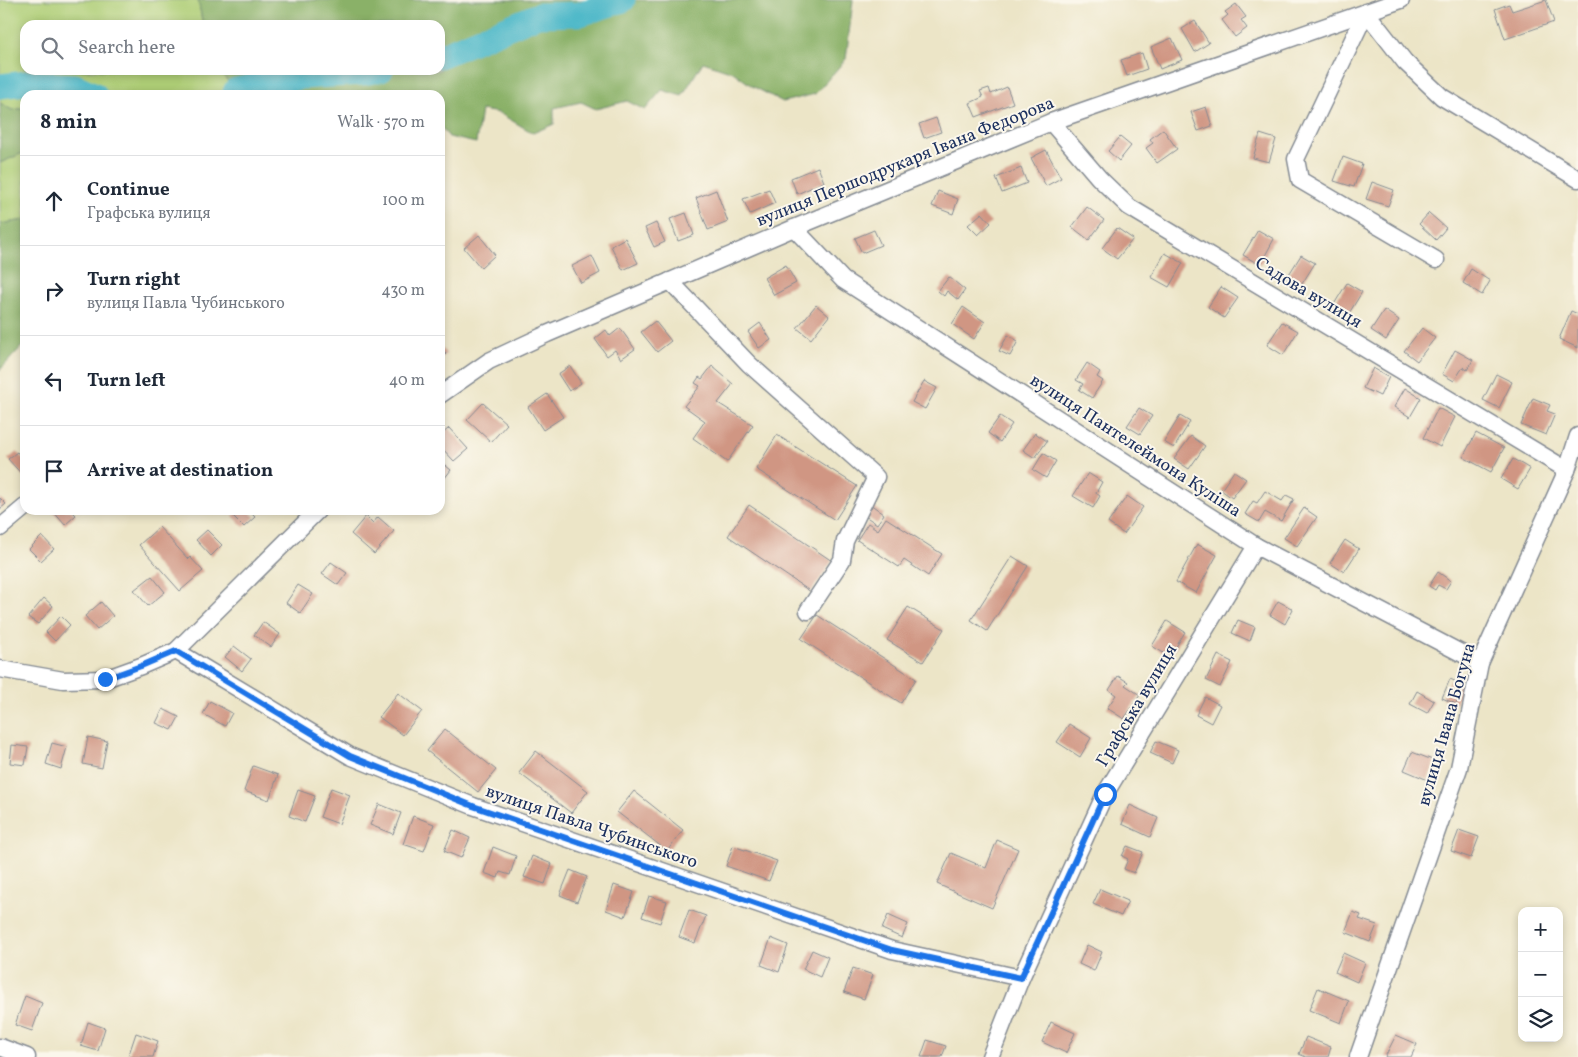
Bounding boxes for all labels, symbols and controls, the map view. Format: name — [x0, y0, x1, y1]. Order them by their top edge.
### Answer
search box — [20, 20, 445, 75]
icon: search — [38, 34, 66, 62]
text: Search here — [78, 35, 175, 61]
street label: вулиця Першодрукаря Івана Федорова — [753, 91, 1058, 234]
text: 8 min — [40, 108, 97, 137]
text: Walk · 570 m — [337, 112, 425, 134]
text: Continue — [87, 177, 170, 203]
icon: ahead — [40, 187, 68, 215]
text: 100 m — [382, 190, 425, 212]
text: Графська вулиця — [87, 203, 211, 225]
street label: Садова вулиця — [1250, 251, 1367, 335]
text: Turn right — [87, 267, 180, 293]
icon: right — [40, 277, 68, 305]
text: 430 m — [381, 280, 425, 302]
text: вулиця Павла Чубинського — [87, 293, 285, 315]
icon: left — [40, 367, 68, 395]
text: Turn left — [87, 368, 166, 394]
street label: вулиця Пантелеймона Куліша — [1025, 368, 1246, 524]
text: 40 m — [389, 370, 425, 392]
icon: arrive — [40, 457, 68, 485]
text: Arrive at destination — [87, 458, 273, 484]
street label: Графська вулиця — [1091, 640, 1184, 772]
street label: вулиця Івана Богуна — [1412, 640, 1483, 809]
route end — [94, 668, 117, 691]
street label: вулиця Павла Чубинського — [482, 779, 701, 875]
route start — [1094, 783, 1117, 806]
map controls — [1518, 907, 1563, 1042]
button: + — [1518, 907, 1563, 952]
button: − — [1518, 952, 1563, 997]
button: layers — [1518, 997, 1563, 1042]

